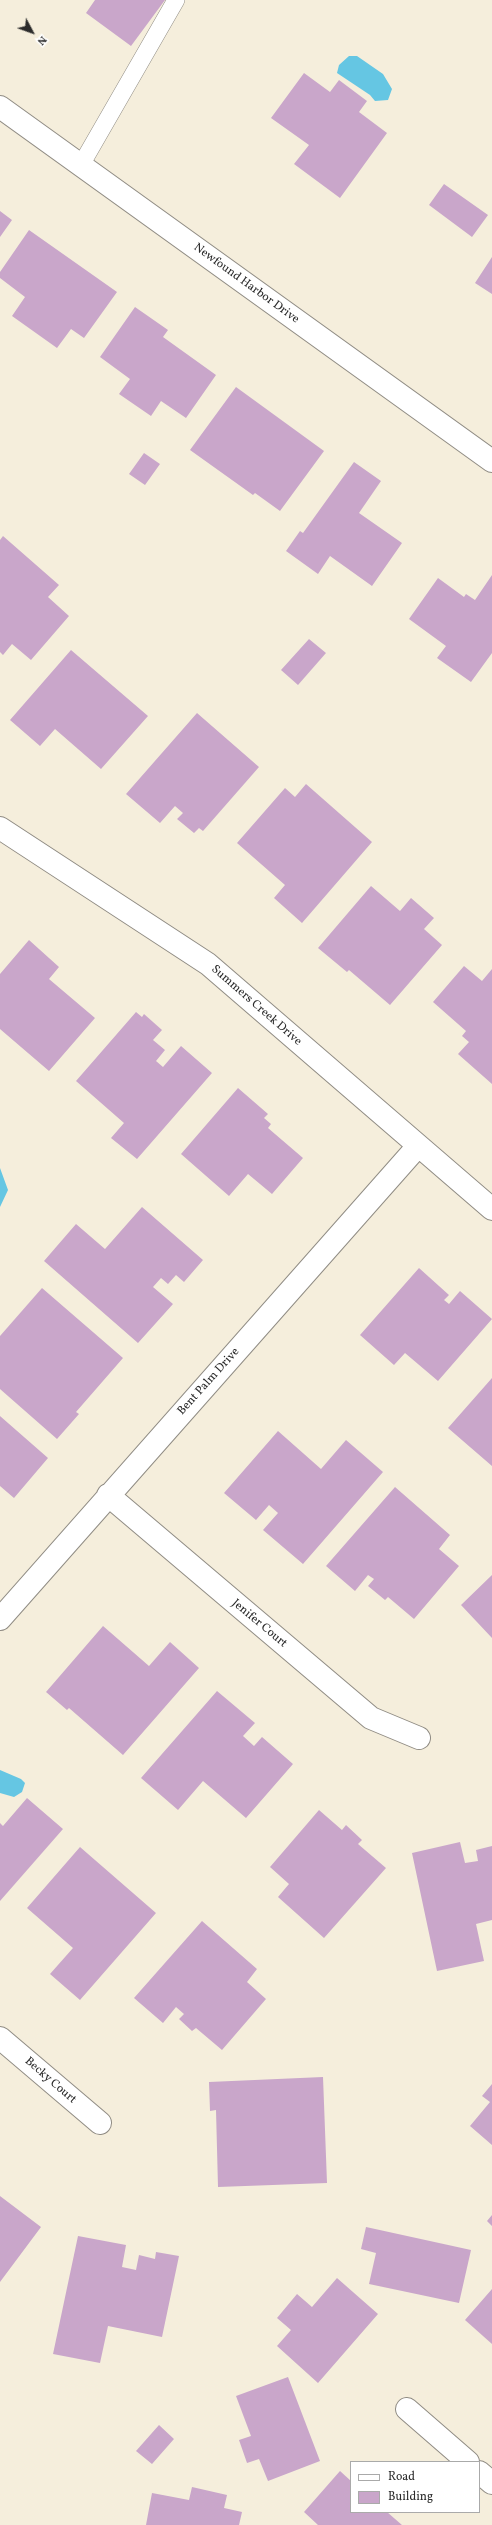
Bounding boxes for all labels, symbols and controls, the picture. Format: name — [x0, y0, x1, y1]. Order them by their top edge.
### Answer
north arrow — [12, 12, 52, 52]
text: N — [33, 32, 50, 48]
street label: Newfound Harbor Drive — [190, 241, 302, 327]
street label: Summers Creek Drive — [208, 963, 304, 1049]
street label: Bent Palm Drive — [175, 1345, 243, 1419]
street label: Jenifer Court — [228, 1597, 290, 1651]
street label: Becky Court — [21, 2055, 79, 2107]
legend — [350, 2461, 480, 2513]
text: Road — [388, 2469, 415, 2485]
text: Building — [388, 2489, 433, 2505]

